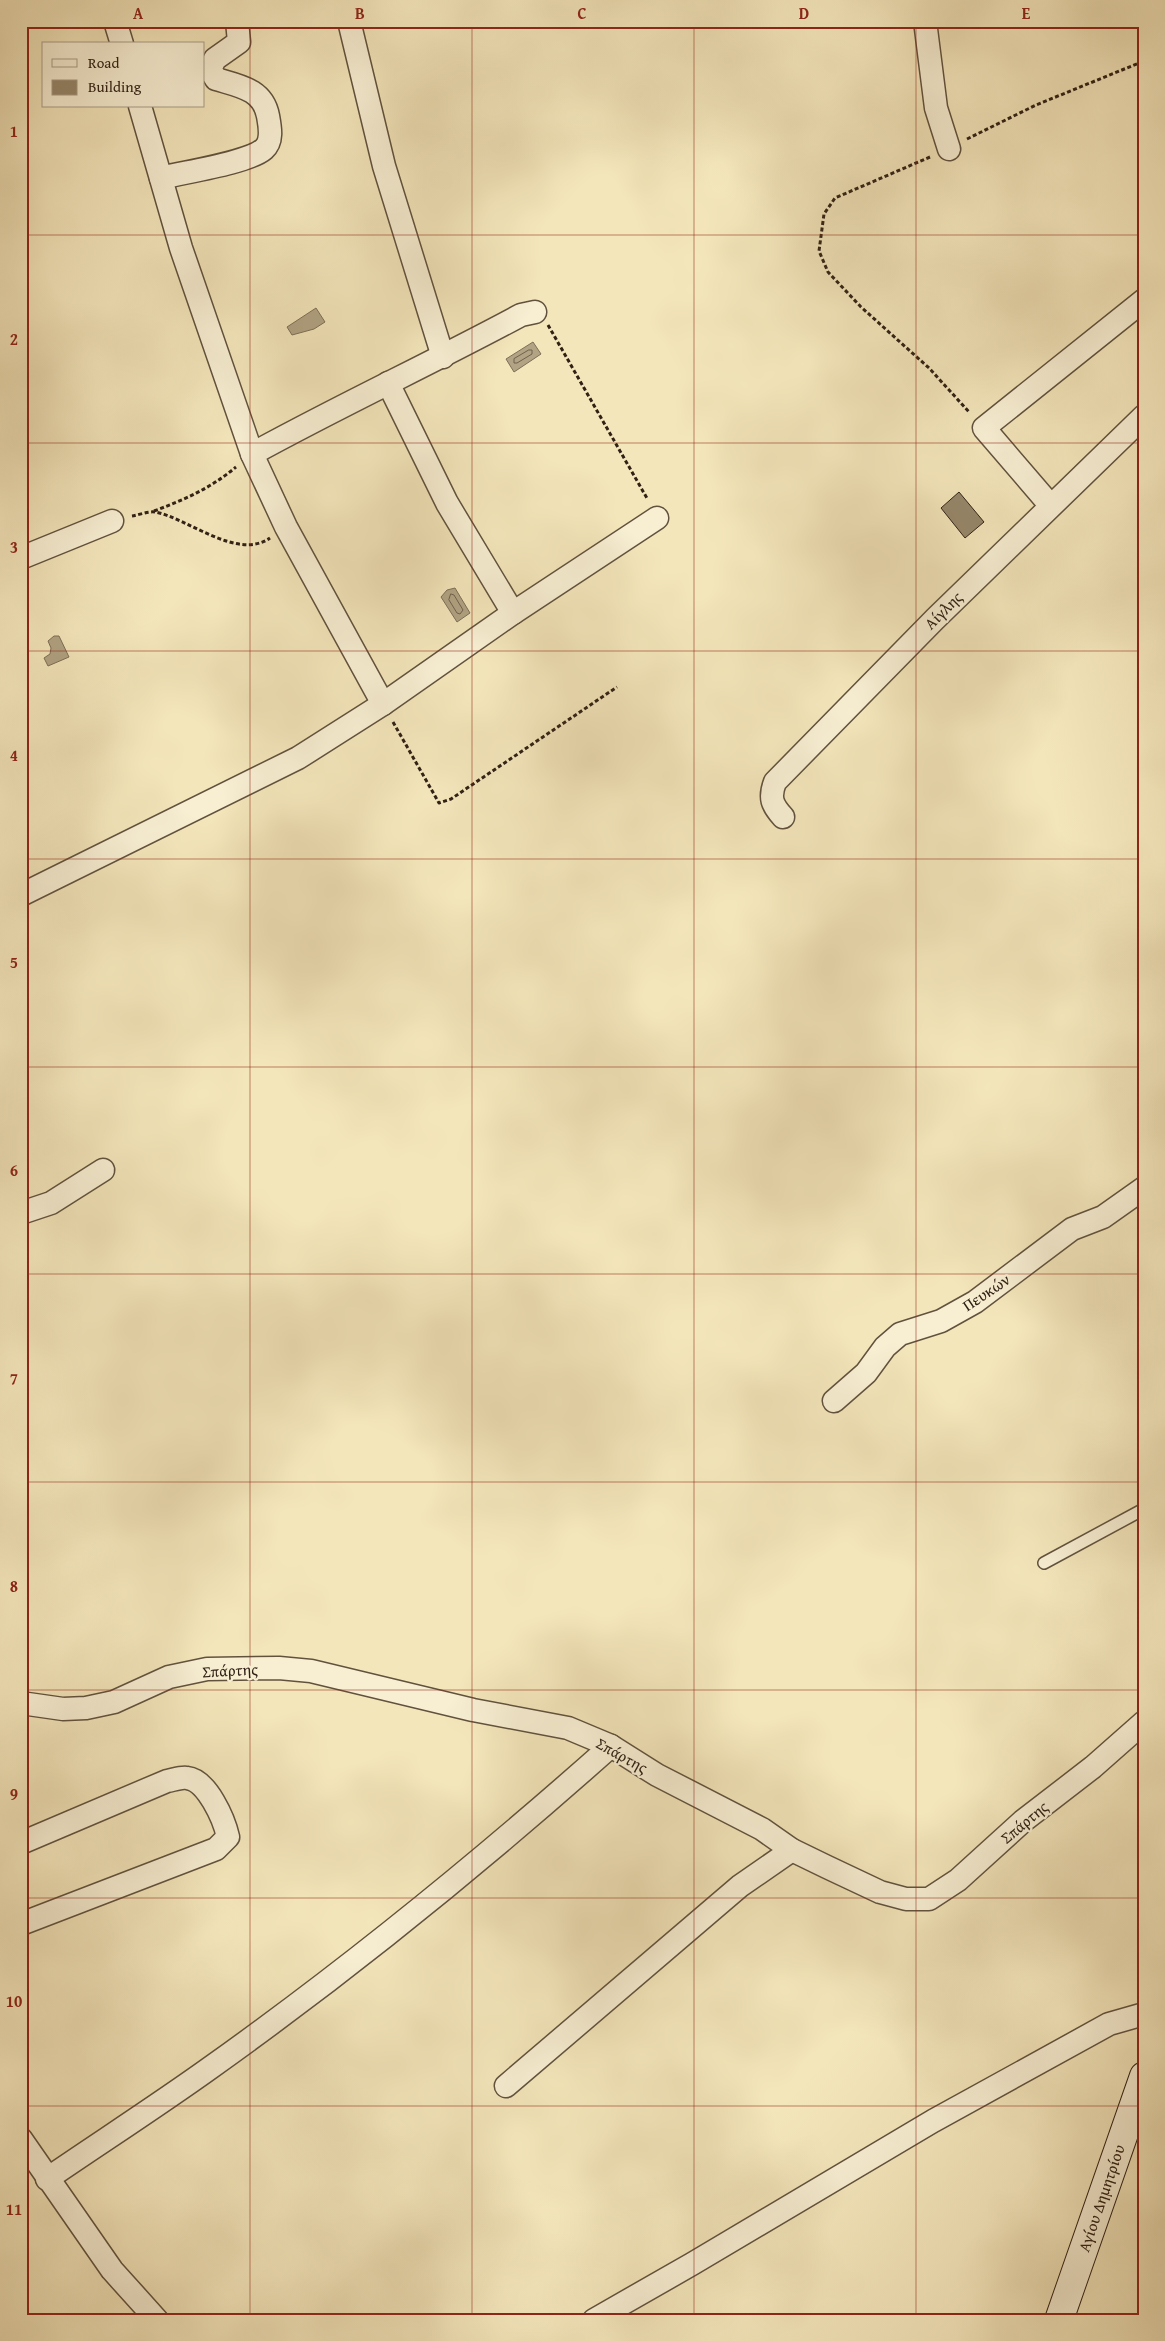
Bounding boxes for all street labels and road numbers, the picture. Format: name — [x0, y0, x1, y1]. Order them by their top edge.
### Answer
street label: Αίγλης — [918, 585, 968, 635]
street label: Πευκών — [957, 1267, 1015, 1317]
street label: Σπάρτης — [201, 1657, 259, 1683]
street label: Σπάρτης — [592, 1731, 652, 1779]
street label: Σπάρτης — [995, 1795, 1053, 1849]
street label: Αγίου Δημητρίου — [1071, 2141, 1131, 2255]

